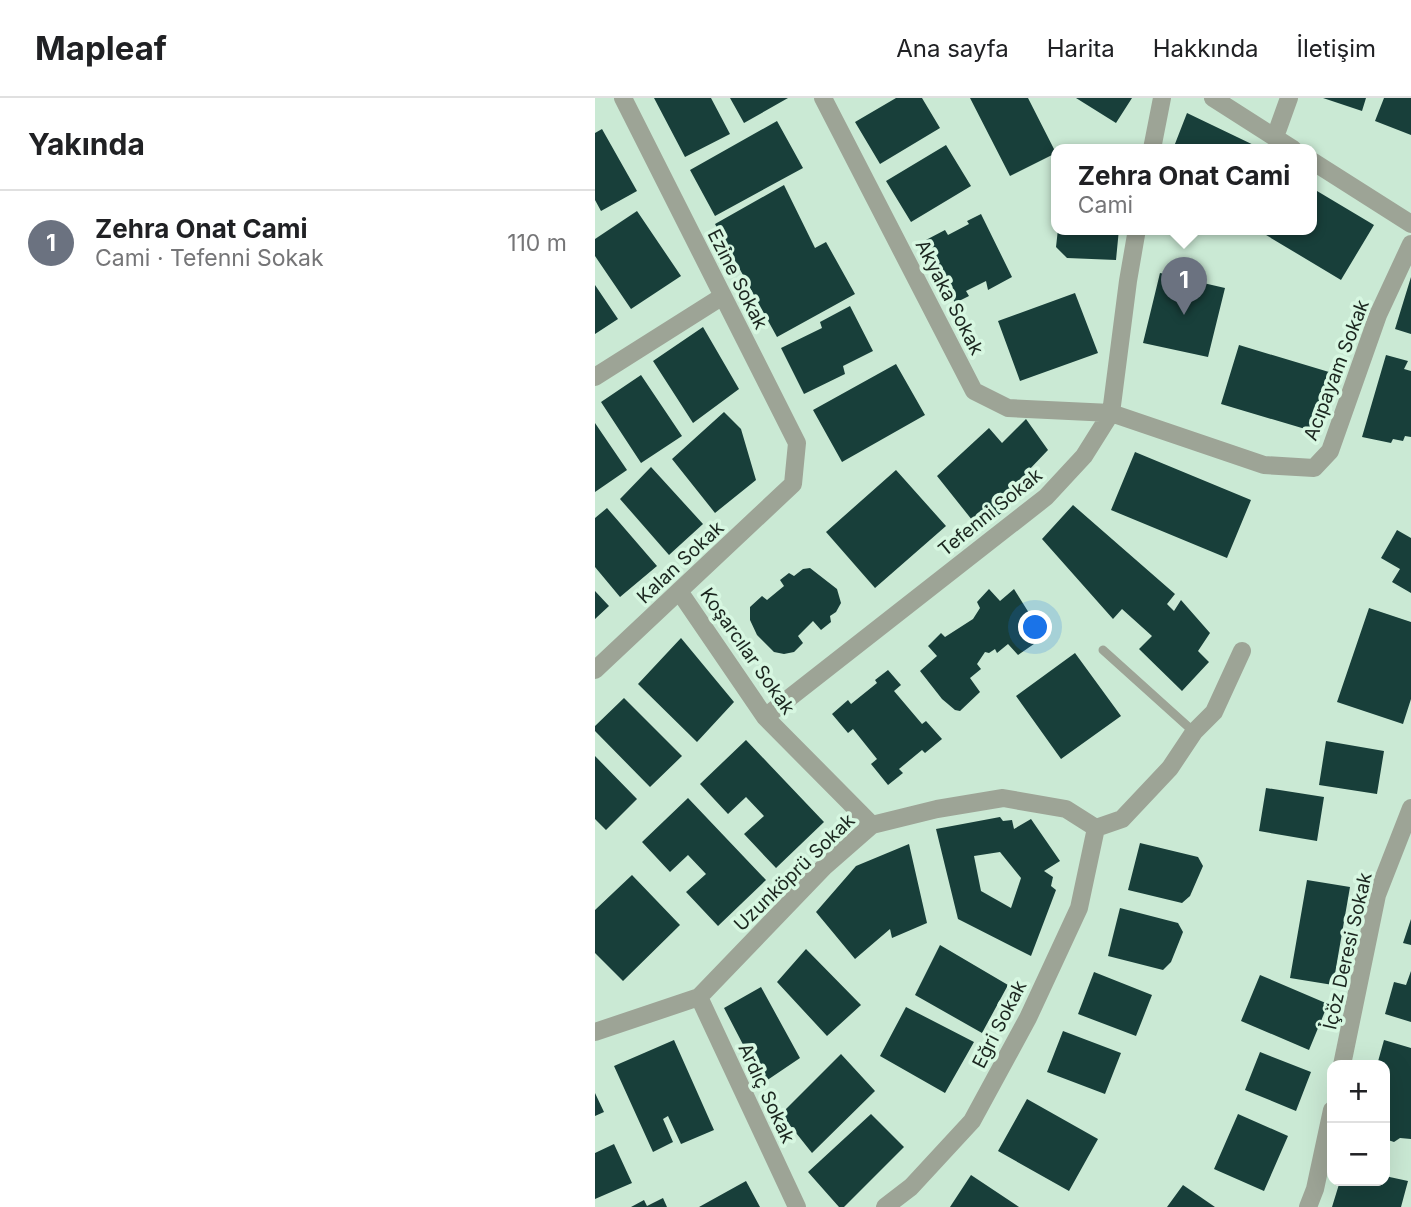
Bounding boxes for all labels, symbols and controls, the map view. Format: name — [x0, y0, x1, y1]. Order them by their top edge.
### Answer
text: Mapleaf — [35, 28, 167, 68]
text: Ana sayfa — [896, 34, 1009, 63]
text: Harita — [1047, 34, 1115, 63]
text: Hakkında — [1153, 34, 1259, 63]
text: İletişim — [1297, 34, 1376, 63]
text: Yakında — [28, 126, 145, 162]
popup — [1051, 144, 1317, 235]
text: Zehra Onat Cami — [1078, 160, 1290, 191]
text: Cami — [1078, 191, 1133, 219]
text: Zehra Onat Cami — [95, 213, 308, 244]
street label: Ezine Sokak — [703, 225, 773, 334]
text: 1 — [46, 229, 56, 257]
text: 110 m — [507, 229, 567, 257]
street label: Akyaka Sokak — [911, 236, 989, 359]
text: Cami · Tefenni Sokak — [95, 244, 324, 272]
pin: 1 — [1161, 257, 1207, 315]
street label: Acıpayam Sokak — [1299, 296, 1374, 444]
street label: Tefenni Sokak — [934, 463, 1047, 561]
street label: Kalan Sokak — [632, 516, 729, 608]
street label: Koşarcılar Sokak — [695, 584, 800, 719]
your location — [1018, 610, 1052, 644]
street label: Uzunköprü Sokak — [729, 808, 860, 936]
street label: İçöz Deresi Sokak — [1318, 870, 1377, 1032]
street label: Eğri Sokak — [968, 976, 1032, 1072]
street label: Ardıç Sokak — [733, 1040, 800, 1147]
map controls — [1327, 1060, 1390, 1186]
button: + — [1327, 1060, 1390, 1123]
button: − — [1327, 1123, 1390, 1186]

